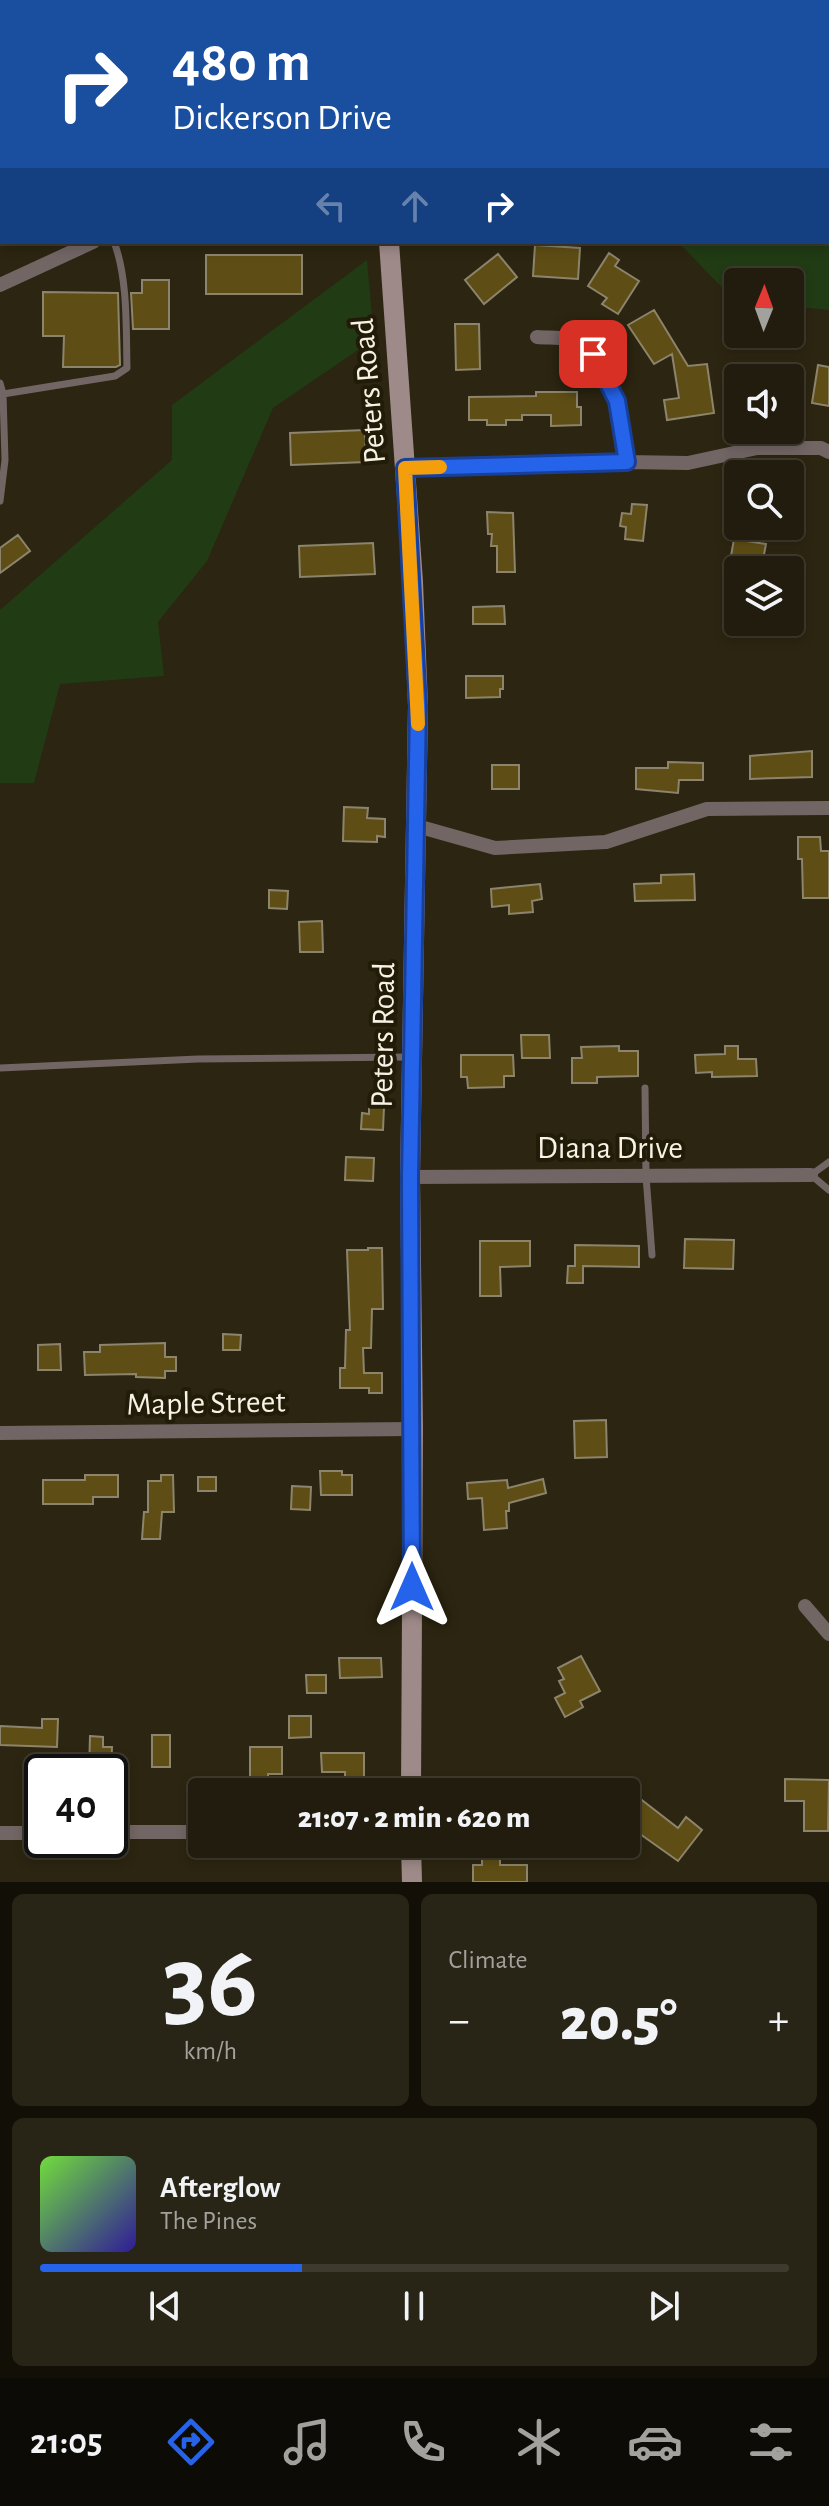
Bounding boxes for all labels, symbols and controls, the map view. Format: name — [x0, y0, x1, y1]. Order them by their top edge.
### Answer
icon: right — [40, 32, 144, 136]
text: 480 m — [172, 35, 311, 91]
text: Dickerson Drive — [172, 100, 392, 136]
icon: left — [309, 184, 353, 228]
icon: ahead — [393, 184, 437, 228]
icon: right — [477, 184, 521, 228]
north arrow — [724, 268, 804, 348]
map controls — [724, 268, 804, 636]
street label: Peters Road — [347, 317, 391, 465]
pin — [559, 320, 627, 388]
icon: arrive — [571, 332, 615, 376]
button: sound — [724, 364, 804, 444]
button: search — [724, 460, 804, 540]
button: layers — [724, 556, 804, 636]
street label: Peters Road — [366, 962, 400, 1108]
street label: Diana Drive — [537, 1132, 683, 1164]
street label: Maple Street — [126, 1386, 286, 1420]
position arrow — [370, 1545, 454, 1629]
speed limit sign: 40 — [24, 1754, 128, 1858]
text: 21:07 · 2 min · 620 m — [298, 1803, 530, 1833]
text: 36 — [163, 1932, 258, 2036]
text: Climate — [449, 1947, 527, 1973]
text: 20.5° — [560, 1991, 677, 2051]
text: − — [449, 1999, 470, 2043]
text: + — [768, 1999, 789, 2043]
text: km/h — [183, 2038, 237, 2064]
text: Afterglow — [160, 2173, 281, 2203]
text: The Pines — [160, 2208, 257, 2234]
icon: previous — [143, 2284, 187, 2328]
icon: pause — [392, 2284, 436, 2328]
icon: next — [642, 2284, 686, 2328]
icon: directions — [163, 2414, 219, 2470]
icon: music — [279, 2414, 335, 2470]
icon: phone — [395, 2414, 451, 2470]
icon: climate — [511, 2414, 567, 2470]
icon: car — [627, 2414, 683, 2470]
icon: filters — [743, 2414, 799, 2470]
text: 21:05 — [30, 2424, 103, 2460]

